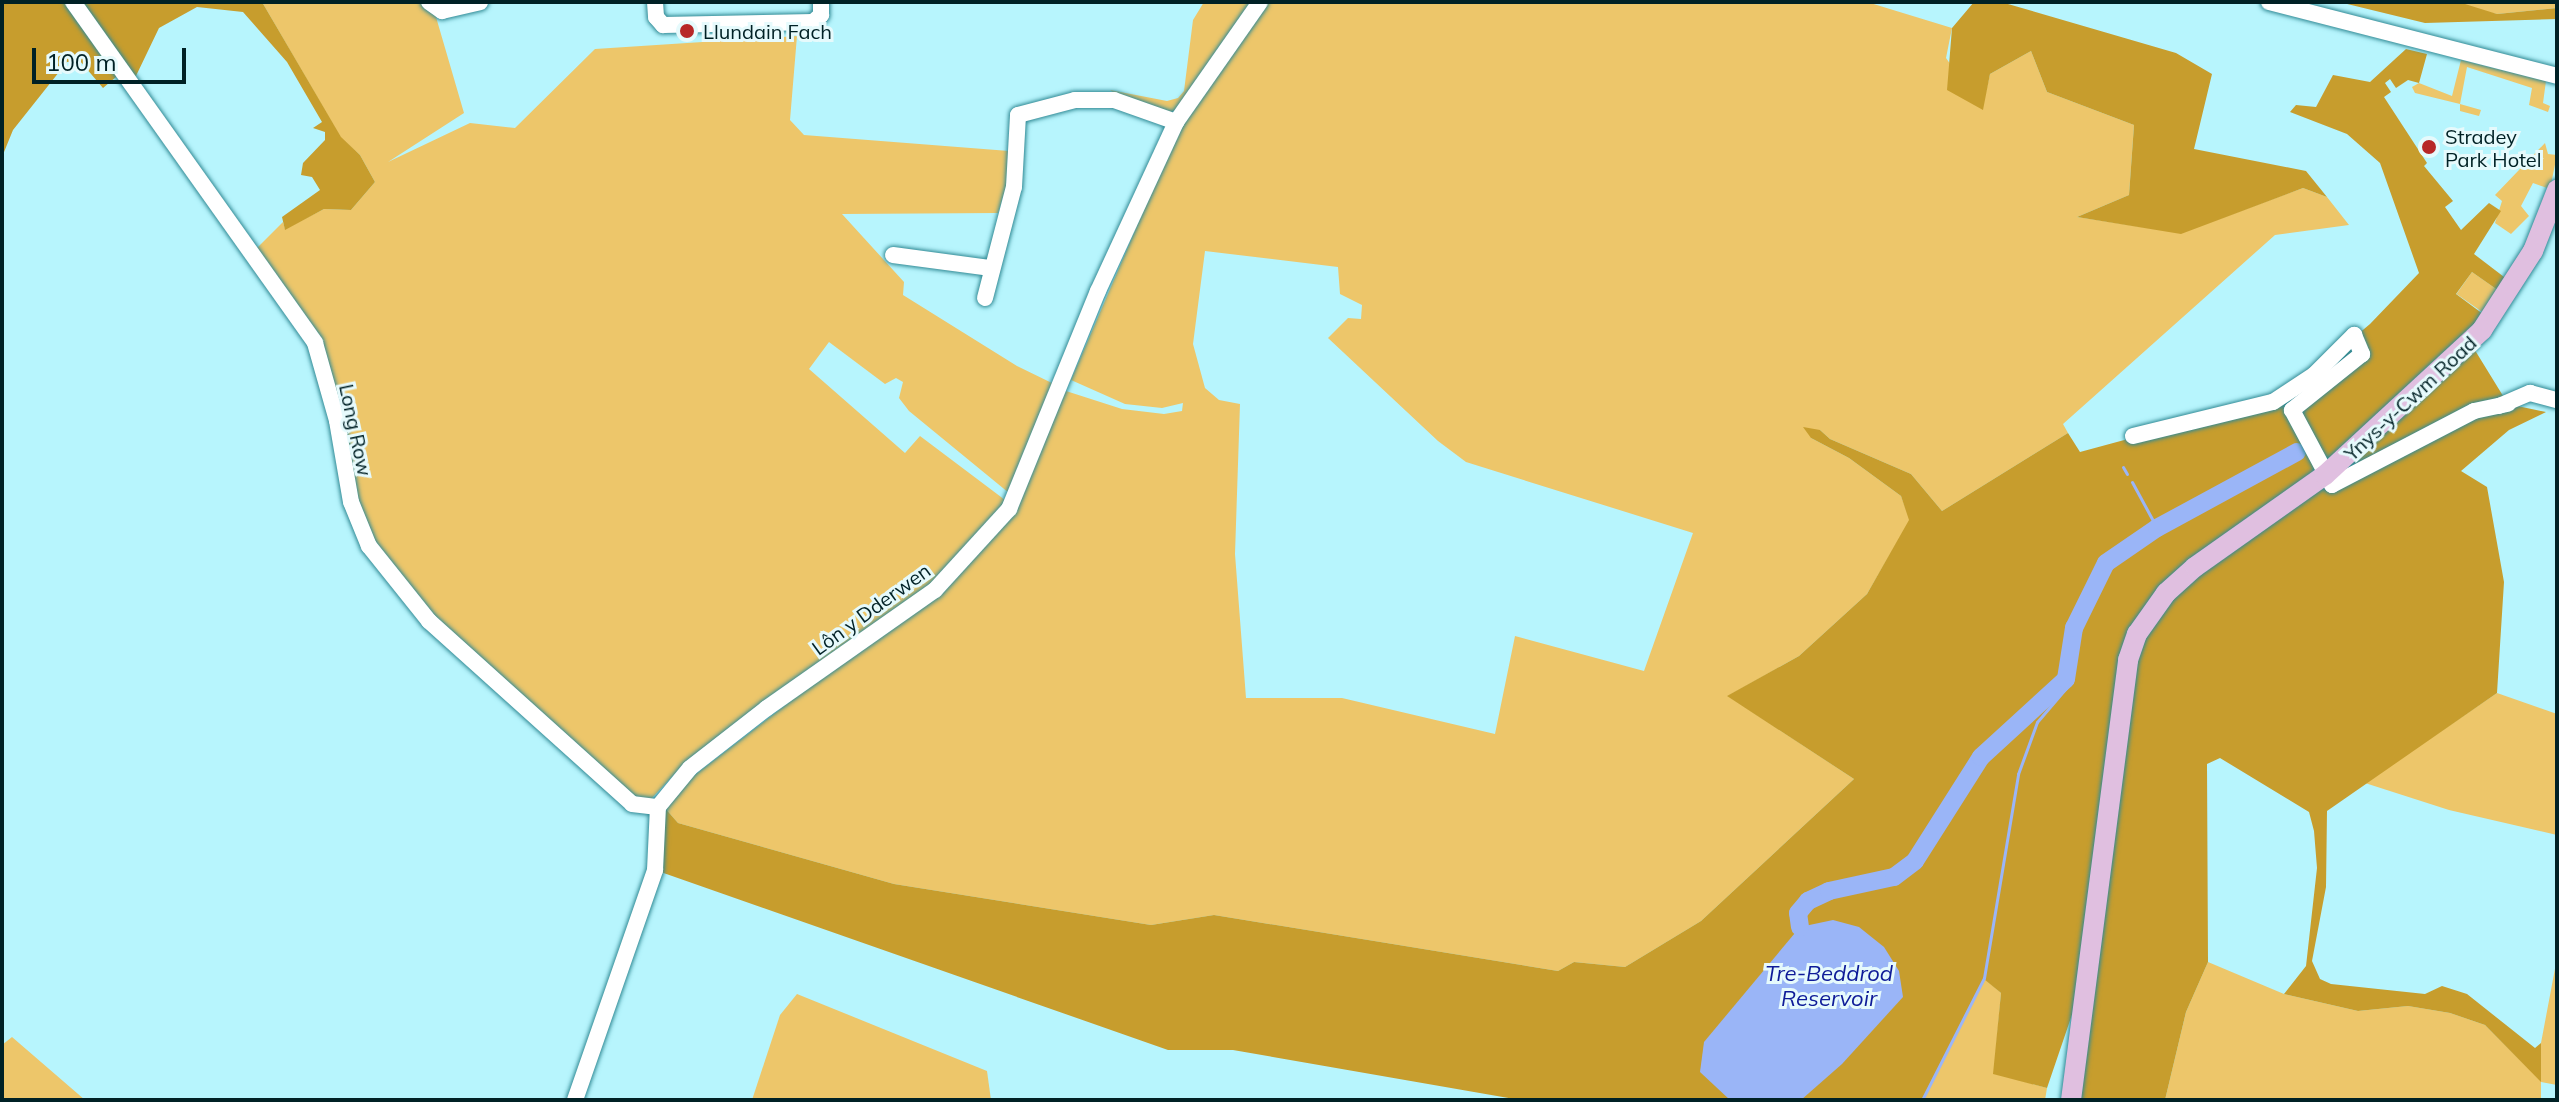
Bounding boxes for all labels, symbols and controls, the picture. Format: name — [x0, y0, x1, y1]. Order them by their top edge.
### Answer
place label: Llundain Fach — [703, 19, 832, 43]
marker: Llundain Fach — [678, 22, 696, 40]
scale bar — [36, 32, 190, 82]
text: 100 m — [46, 47, 117, 77]
place label: Stradey Park Hotel — [2445, 124, 2541, 171]
marker: Stradey Park Hotel — [2420, 138, 2438, 156]
street label: Ynys-y-Cwm Road — [2339, 331, 2481, 465]
street label: Long Row — [335, 382, 377, 478]
street label: Lôn y Dderwen — [807, 558, 935, 660]
water label: Tre-Beddrod Reservoir — [1765, 960, 1893, 1012]

